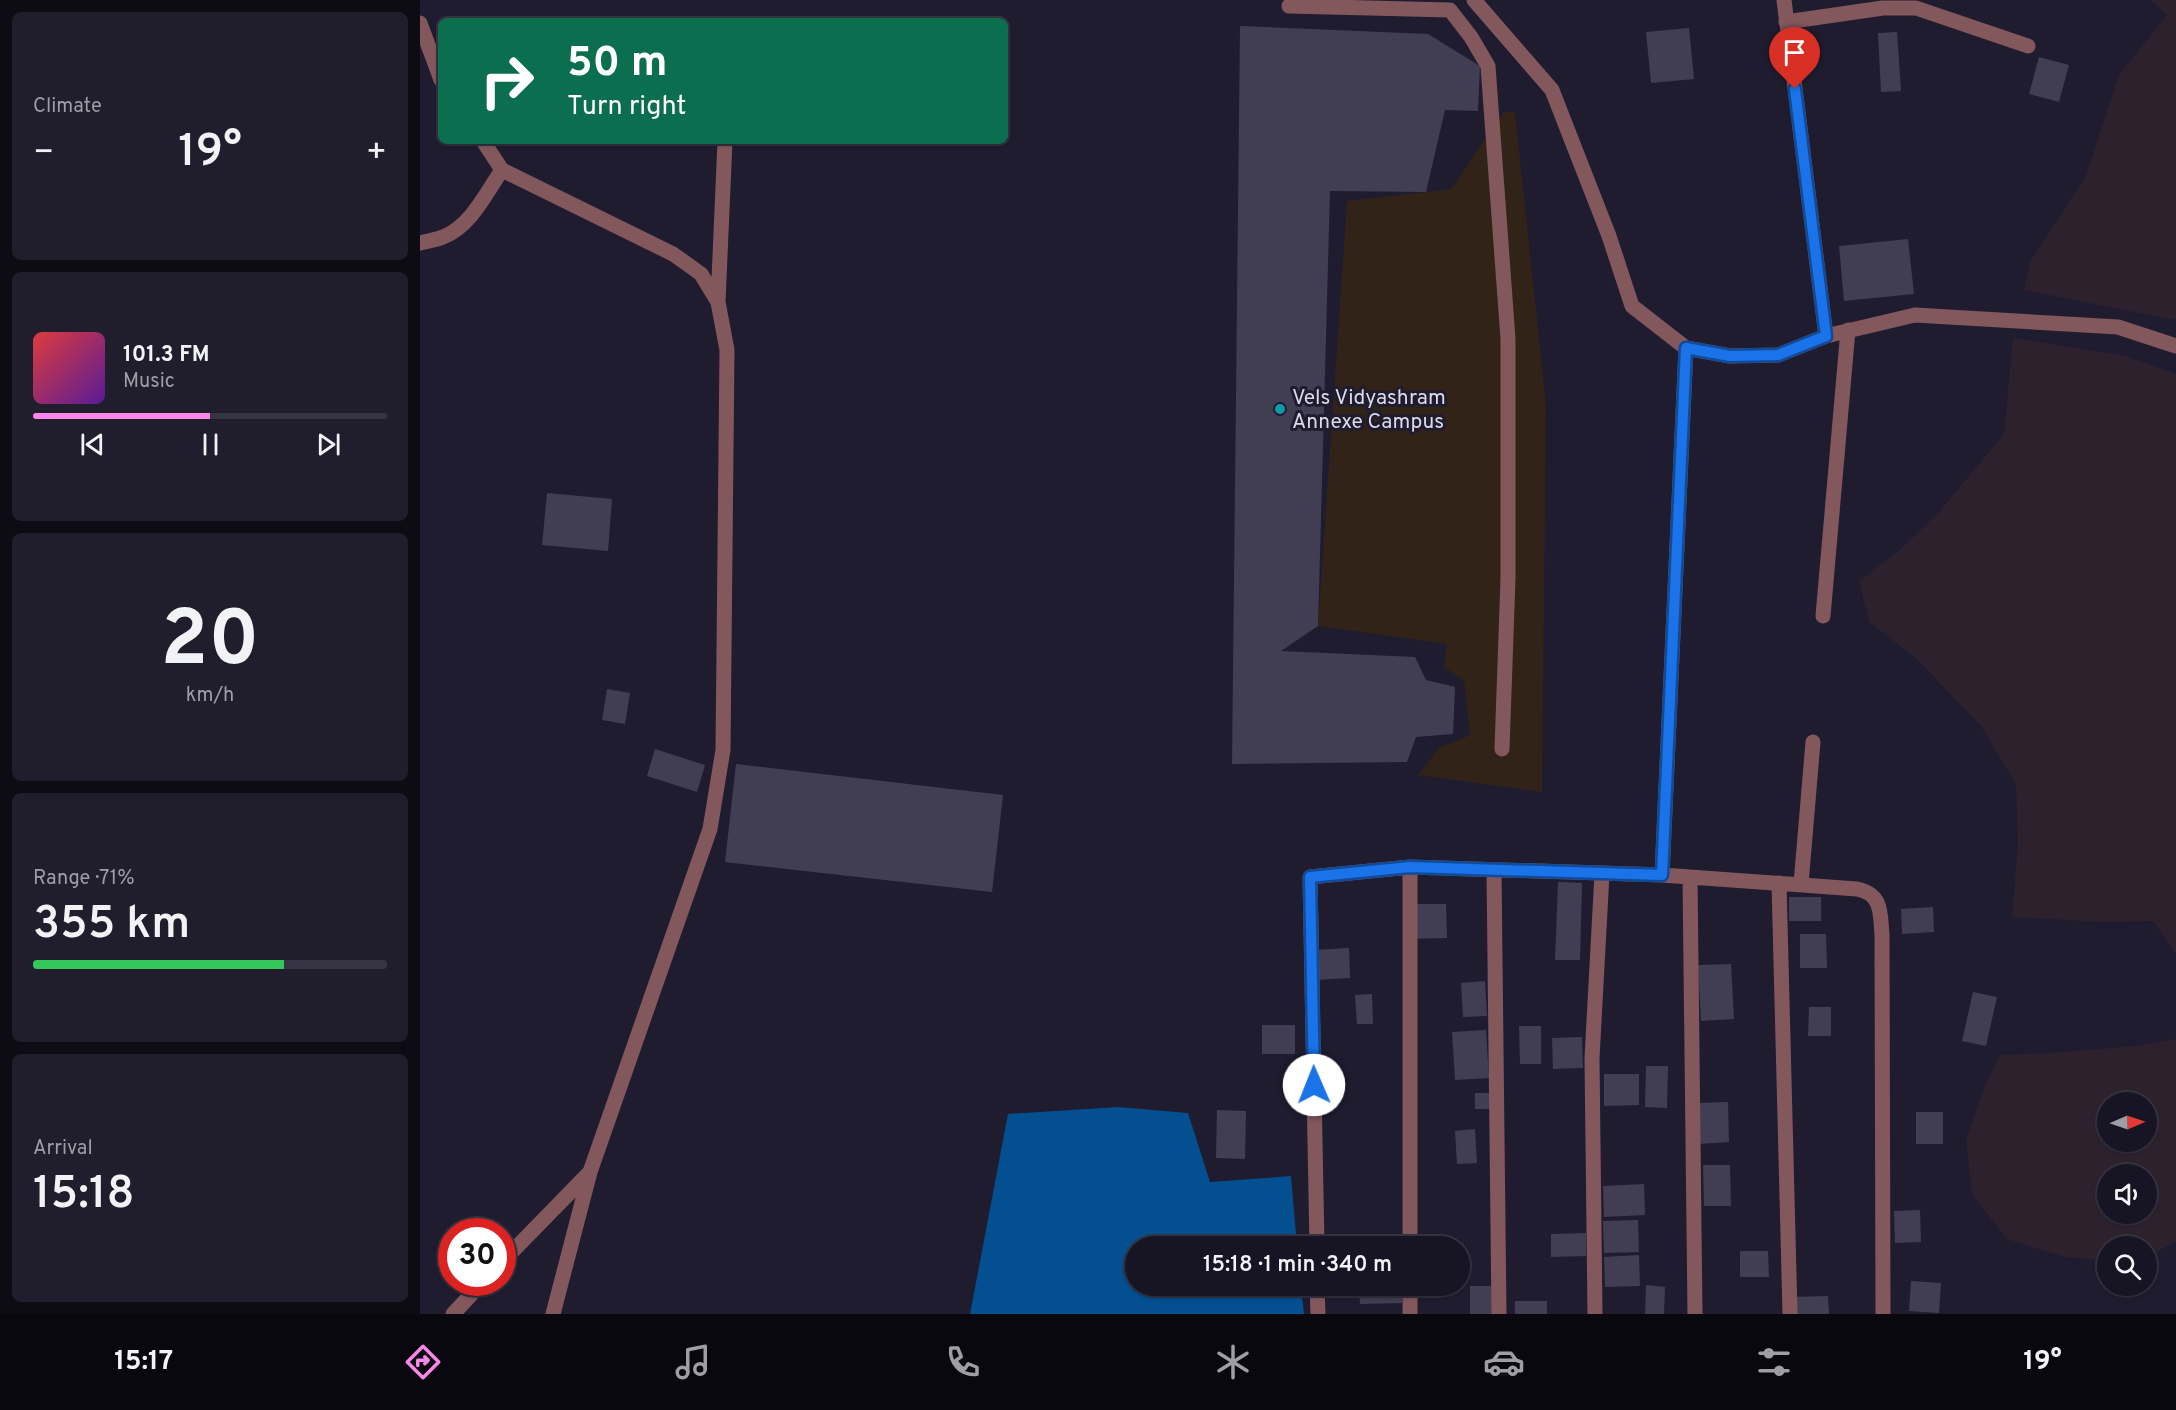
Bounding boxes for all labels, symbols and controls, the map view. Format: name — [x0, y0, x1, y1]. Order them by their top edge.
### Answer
pin — [1769, 27, 1820, 89]
icon: arrive — [1778, 36, 1811, 69]
text: 50 m — [567, 38, 668, 91]
icon: right — [468, 42, 546, 120]
text: Turn right — [567, 90, 686, 124]
text: Climate — [33, 94, 102, 120]
text: 19° — [178, 125, 242, 182]
text: − — [33, 133, 54, 175]
text: + — [366, 133, 387, 175]
text: 101.3 FM — [123, 342, 210, 369]
text: Music — [123, 369, 175, 395]
place label: Vels Vidyashram Annexe Campus — [1292, 385, 1446, 436]
marker: Vels Vidyashram Annexe Campus — [1273, 402, 1287, 416]
icon: previous — [76, 428, 109, 461]
icon: pause — [194, 428, 227, 461]
icon: next — [312, 428, 345, 461]
text: 20 — [161, 594, 259, 693]
text: km/h — [186, 683, 234, 709]
text: Range · 71% — [33, 866, 135, 892]
text: 355 km — [33, 897, 190, 954]
position arrow — [1282, 1053, 1346, 1117]
north arrow — [2097, 1092, 2157, 1152]
map controls — [2097, 1092, 2157, 1296]
text: Arrival — [33, 1136, 93, 1162]
button: sound — [2097, 1164, 2157, 1224]
text: 15:18 — [33, 1167, 135, 1224]
speed limit sign: 30 — [438, 1218, 516, 1296]
button: search — [2097, 1236, 2157, 1296]
text: 15:18 · 1 min · 340 m — [1203, 1252, 1392, 1279]
icon: directions — [402, 1341, 444, 1383]
icon: music — [672, 1341, 714, 1383]
icon: phone — [942, 1341, 984, 1383]
icon: climate — [1212, 1341, 1254, 1383]
icon: car — [1483, 1341, 1525, 1383]
icon: filters — [1753, 1341, 1795, 1383]
text: 15:17 — [114, 1345, 173, 1379]
text: 19° — [2023, 1345, 2062, 1379]

